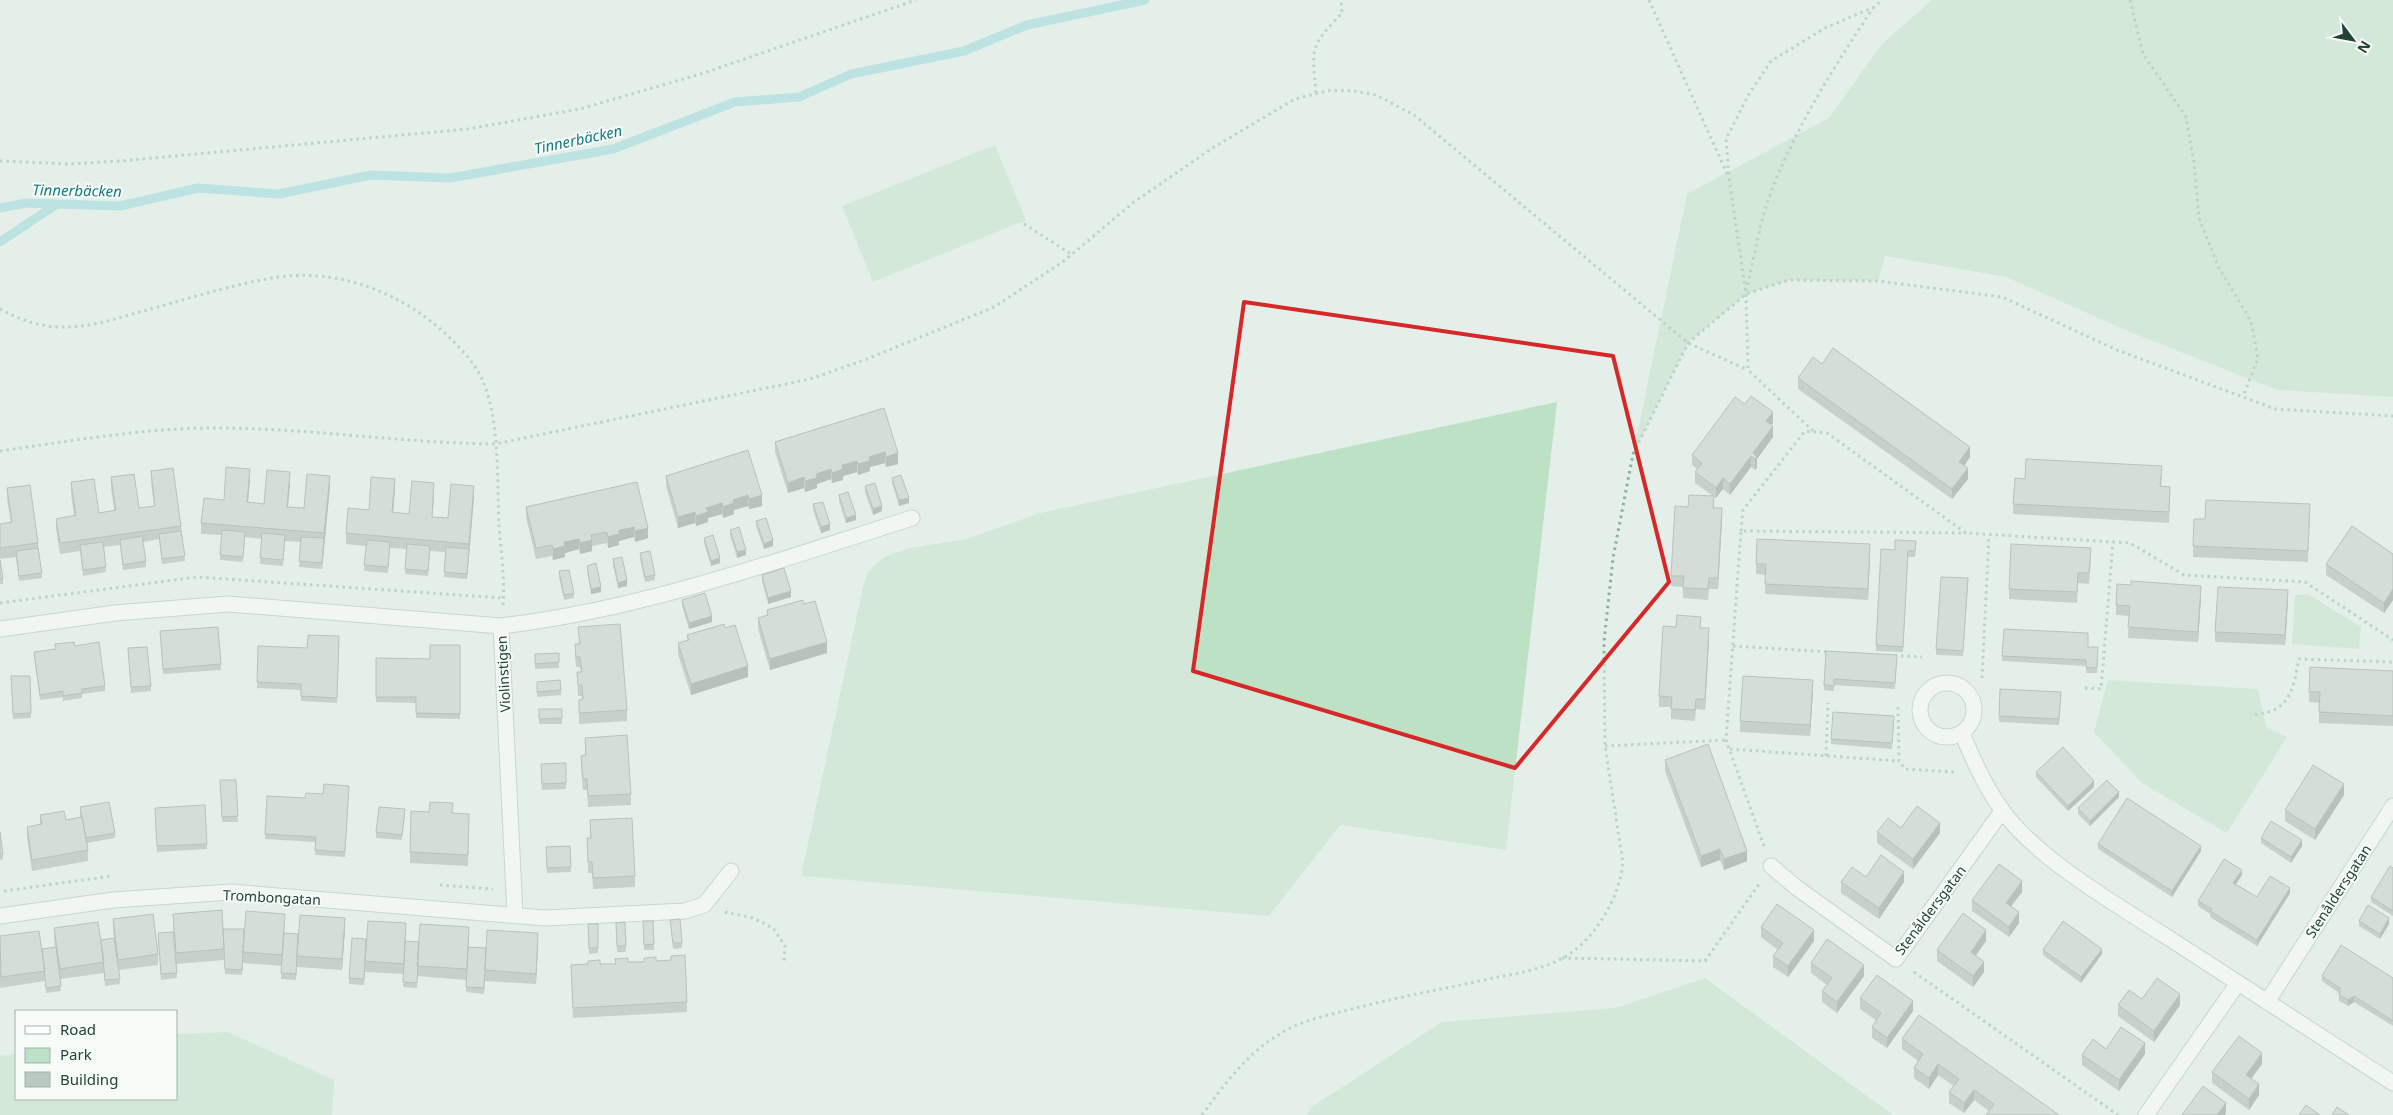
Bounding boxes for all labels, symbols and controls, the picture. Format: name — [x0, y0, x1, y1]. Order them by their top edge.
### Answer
north arrow — [2328, 15, 2378, 65]
text: N — [2353, 37, 2376, 57]
water label: Tinnerbäcken — [532, 120, 624, 158]
water label: Tinnerbäcken — [32, 179, 122, 201]
street label: Violinstigen — [492, 635, 514, 713]
street label: Stenåldersgatan — [2301, 841, 2375, 941]
street label: Stenåldersgatan — [1890, 861, 1970, 959]
street label: Trombongatan — [223, 885, 321, 909]
legend — [15, 1010, 178, 1100]
text: Road — [60, 1019, 96, 1039]
text: Park — [60, 1044, 92, 1064]
text: Building — [60, 1069, 118, 1089]

